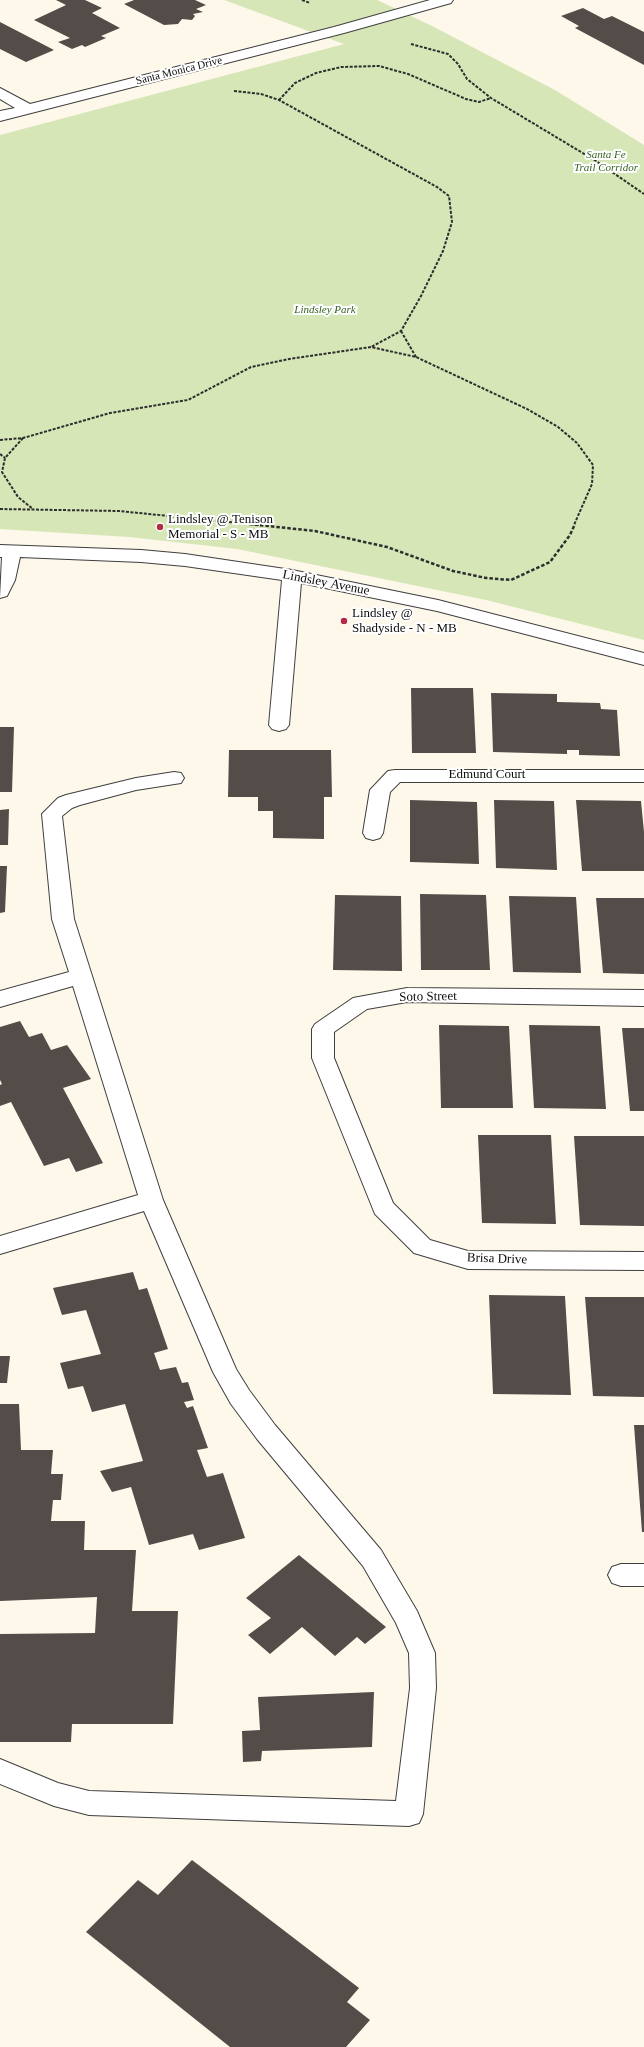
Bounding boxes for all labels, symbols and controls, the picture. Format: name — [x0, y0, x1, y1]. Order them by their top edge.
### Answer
street label: Santa Monica Drive — [134, 54, 224, 88]
park label: Santa Fe Trail Corridor — [574, 148, 638, 174]
park label: Lindsley Park — [294, 303, 356, 317]
place label: Lindsley @ Tenison Memorial - S - MB — [168, 512, 273, 543]
marker: Lindsley @ Tenison Memorial - S - MB — [155, 522, 165, 532]
street label: Lindsley Avenue — [281, 567, 371, 599]
place label: Lindsley @ Shadyside - N - MB — [352, 606, 457, 637]
marker: Lindsley @ Shadyside - N - MB — [339, 616, 349, 626]
street label: Edmund Court — [449, 767, 525, 783]
street label: Soto Street — [399, 989, 457, 1005]
street label: Brisa Drive — [467, 1250, 527, 1268]

